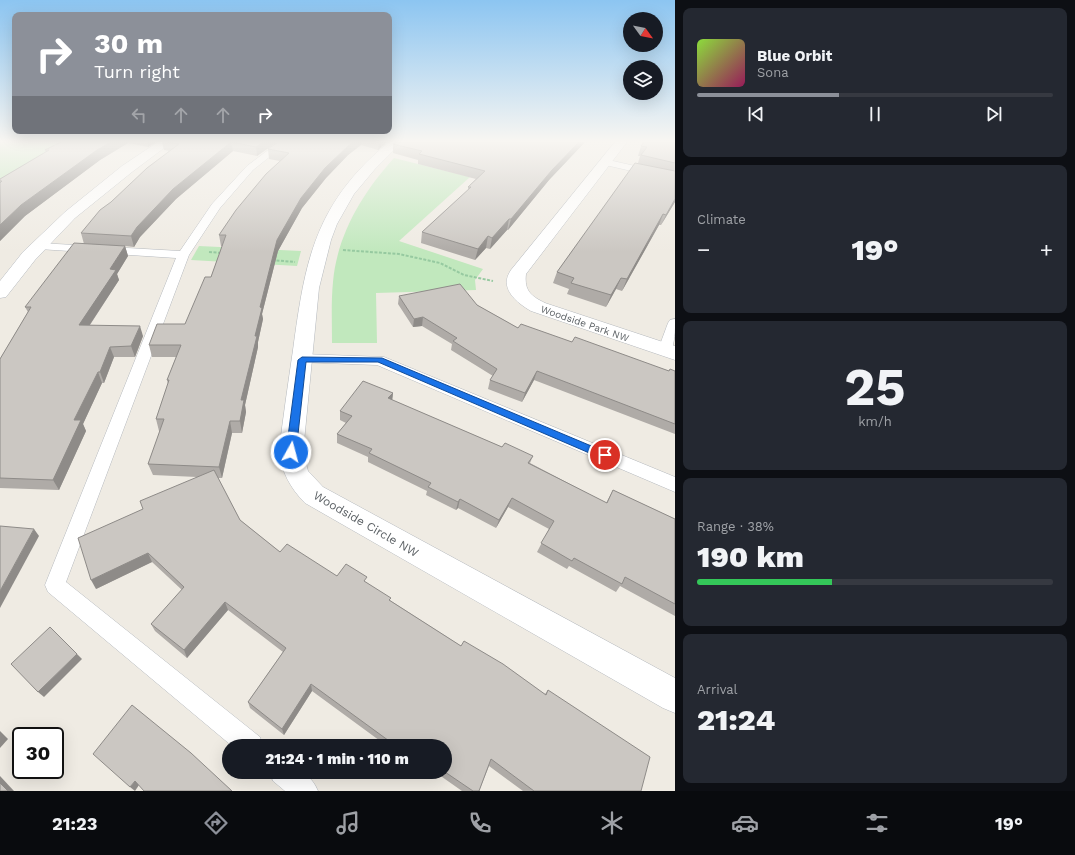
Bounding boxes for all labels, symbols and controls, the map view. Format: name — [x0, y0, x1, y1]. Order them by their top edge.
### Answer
north arrow — [623, 12, 663, 52]
map controls — [623, 12, 663, 100]
text: 30 m — [94, 27, 163, 60]
icon: right — [28, 28, 80, 80]
text: Blue Orbit — [757, 47, 832, 65]
button: layers — [623, 60, 663, 100]
text: Turn right — [94, 61, 180, 82]
text: Sona — [757, 65, 789, 80]
icon: previous — [745, 103, 767, 125]
icon: pause — [864, 103, 886, 125]
icon: next — [983, 103, 1005, 125]
icon: left — [128, 104, 150, 126]
icon: ahead — [170, 104, 192, 126]
icon: ahead — [212, 104, 234, 126]
icon: right — [254, 104, 276, 126]
text: Climate — [697, 212, 746, 227]
text: 19° — [851, 232, 899, 267]
text: − — [697, 237, 710, 262]
text: + — [1040, 237, 1053, 262]
street label: Woodside Park NW — [539, 303, 631, 344]
text: 25 — [844, 357, 906, 418]
text: km/h — [858, 414, 892, 429]
position arrow — [270, 431, 312, 473]
pin — [588, 438, 622, 472]
icon: arrive — [594, 444, 616, 466]
street label: Woodside Circle NW — [311, 488, 421, 560]
text: Range · 38% — [697, 519, 774, 534]
text: 190 km — [697, 539, 804, 574]
text: Arrival — [697, 682, 738, 697]
text: 21:24 — [697, 702, 775, 737]
speed limit sign: 30 — [12, 727, 64, 779]
text: 21:24 · 1 min · 110 m — [265, 750, 409, 768]
icon: directions — [202, 809, 230, 837]
icon: music — [334, 809, 362, 837]
icon: phone — [466, 809, 494, 837]
icon: climate — [598, 809, 626, 837]
icon: car — [731, 809, 759, 837]
icon: filters — [863, 809, 891, 837]
text: 21:23 — [52, 813, 97, 834]
text: 19° — [995, 813, 1023, 834]

